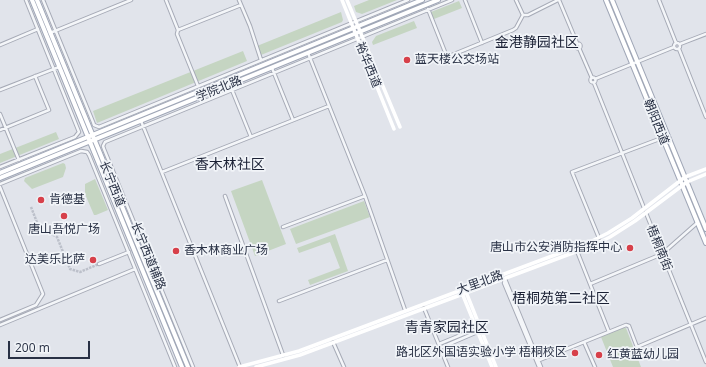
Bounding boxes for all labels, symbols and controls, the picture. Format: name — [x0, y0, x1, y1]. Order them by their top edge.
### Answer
district label: 金港静园社区 — [495, 35, 579, 51]
street label: 裕华西道 — [352, 40, 384, 90]
place label: 蓝天楼公交场站 — [415, 53, 499, 67]
marker: 蓝天楼公交场站 — [402, 55, 412, 65]
street label: 学院北路 — [194, 73, 244, 105]
street label: 朝阳西道 — [640, 97, 672, 147]
district label: 香木林社区 — [195, 157, 265, 173]
street label: 长宁西道 — [96, 159, 128, 209]
place label: 肯德基 — [49, 193, 85, 207]
marker: 肯德基 — [36, 195, 46, 205]
marker: 唐山吾悦广场 — [59, 211, 69, 221]
street label: 长宁西道辅路 — [128, 220, 168, 292]
place label: 唐山吾悦广场 — [28, 223, 100, 237]
street label: 梧桐南街 — [643, 223, 675, 273]
place label: 唐山市公安消防指挥中心 — [490, 241, 622, 255]
marker: 唐山市公安消防指挥中心 — [625, 243, 635, 253]
place label: 香木林商业广场 — [184, 244, 268, 258]
marker: 香木林商业广场 — [171, 246, 181, 256]
place label: 达美乐比萨 — [25, 253, 85, 267]
marker: 达美乐比萨 — [88, 255, 98, 265]
street label: 大里北路 — [455, 268, 505, 298]
district label: 梧桐苑第二社区 — [512, 291, 610, 307]
district label: 青青家园社区 — [405, 320, 489, 336]
scale bar — [10, 333, 92, 359]
text: 200 m — [15, 339, 50, 356]
place label: 路北区外国语实验小学 梧桐校区 — [396, 346, 567, 360]
marker: 路北区外国语实验小学 梧桐校区 — [570, 348, 580, 358]
place label: 红黄蓝幼儿园 — [607, 348, 679, 362]
marker: 红黄蓝幼儿园 — [594, 350, 604, 360]

